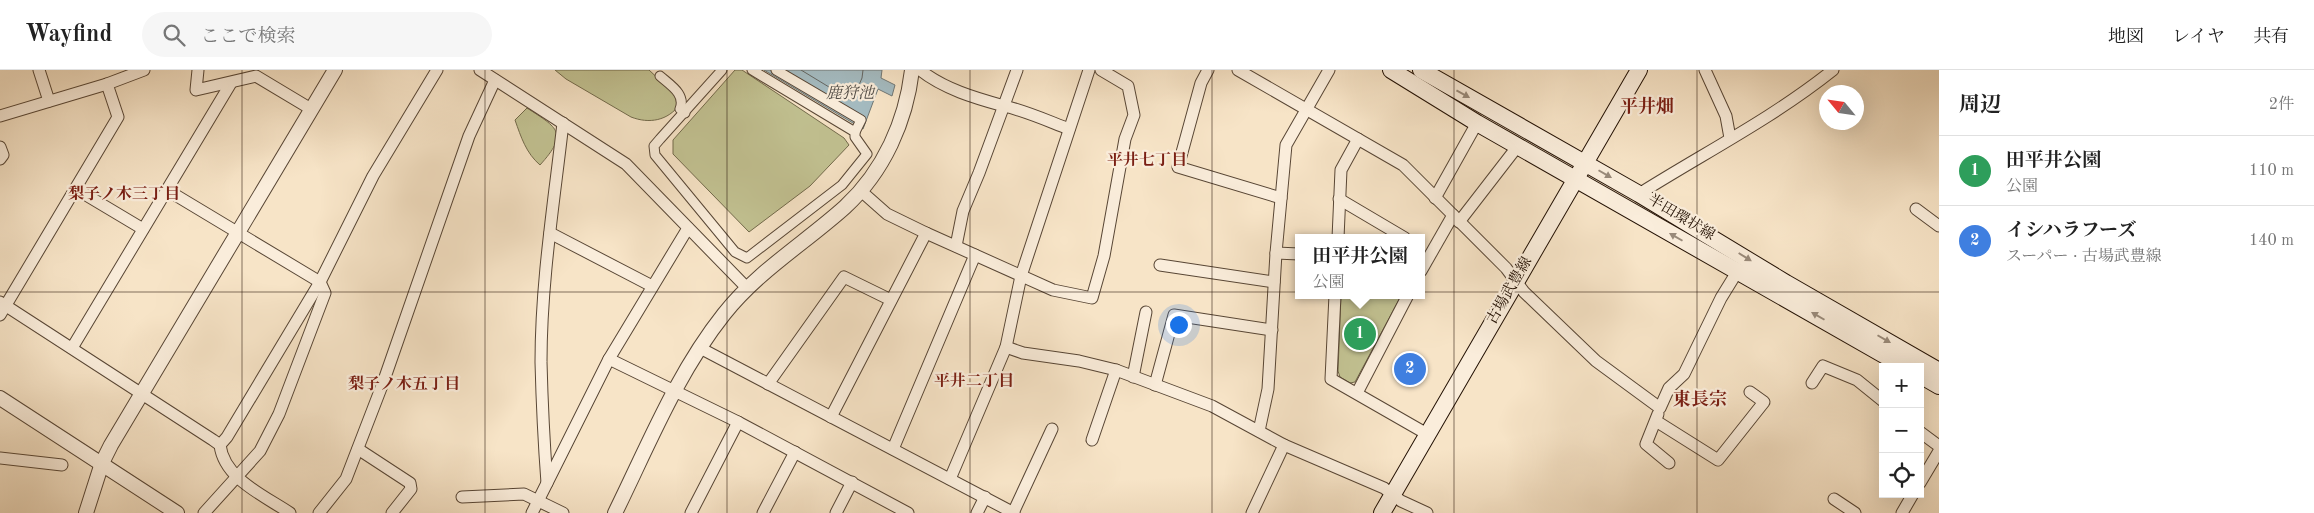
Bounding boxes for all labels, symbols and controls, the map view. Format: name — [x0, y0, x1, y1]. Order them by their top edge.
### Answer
search box — [142, 12, 492, 57]
icon: search — [160, 21, 188, 49]
text: Wayfind — [25, 23, 112, 47]
text: ここで検索 — [200, 28, 295, 47]
text: 地図 — [2108, 28, 2144, 46]
text: レイヤ — [2172, 28, 2225, 46]
text: 共有 — [2253, 28, 2289, 46]
water label: 鹿狩池 — [826, 84, 876, 102]
north arrow — [1819, 85, 1864, 130]
one-way arrow — [1456, 90, 1471, 98]
text: 周辺 — [1959, 95, 2001, 116]
district label: 平井畑 — [1620, 96, 1674, 116]
text: 2件 — [2269, 97, 2294, 113]
district label: 平井七丁目 — [1107, 151, 1187, 169]
text: 田平井公園 — [2006, 152, 2101, 171]
text: 1 — [1970, 163, 1980, 179]
text: 110 m — [2249, 163, 2294, 179]
one-way arrow — [1597, 170, 1612, 178]
text: 公園 — [2006, 179, 2038, 195]
district label: 梨子ノ木三丁目 — [68, 185, 180, 203]
street label: 半田環状線 — [1645, 191, 1718, 244]
text: イシハラフーズ — [2006, 222, 2136, 241]
one-way arrow — [1669, 232, 1683, 241]
text: 2 — [1970, 233, 1980, 249]
text: 140 m — [2249, 233, 2294, 249]
popup — [1295, 234, 1425, 299]
text: 田平井公園 — [1312, 248, 1408, 267]
text: スーパー · 古場武豊線 — [2006, 249, 2162, 265]
one-way arrow — [1738, 252, 1751, 261]
street label: 古場武豊線 — [1483, 254, 1535, 327]
text: 公園 — [1312, 275, 1345, 291]
one-way arrow — [1811, 311, 1824, 320]
your location — [1166, 312, 1192, 338]
pin: 1 — [1344, 315, 1376, 353]
one-way arrow — [1878, 335, 1891, 344]
pin: 2 — [1394, 350, 1426, 388]
map controls — [1879, 363, 1924, 498]
button: + — [1879, 363, 1924, 408]
district label: 平井二丁目 — [934, 372, 1014, 390]
district label: 梨子ノ木五丁目 — [348, 375, 460, 393]
district label: 東長宗 — [1673, 389, 1727, 409]
button: − — [1879, 408, 1924, 453]
button: locate — [1879, 453, 1924, 498]

